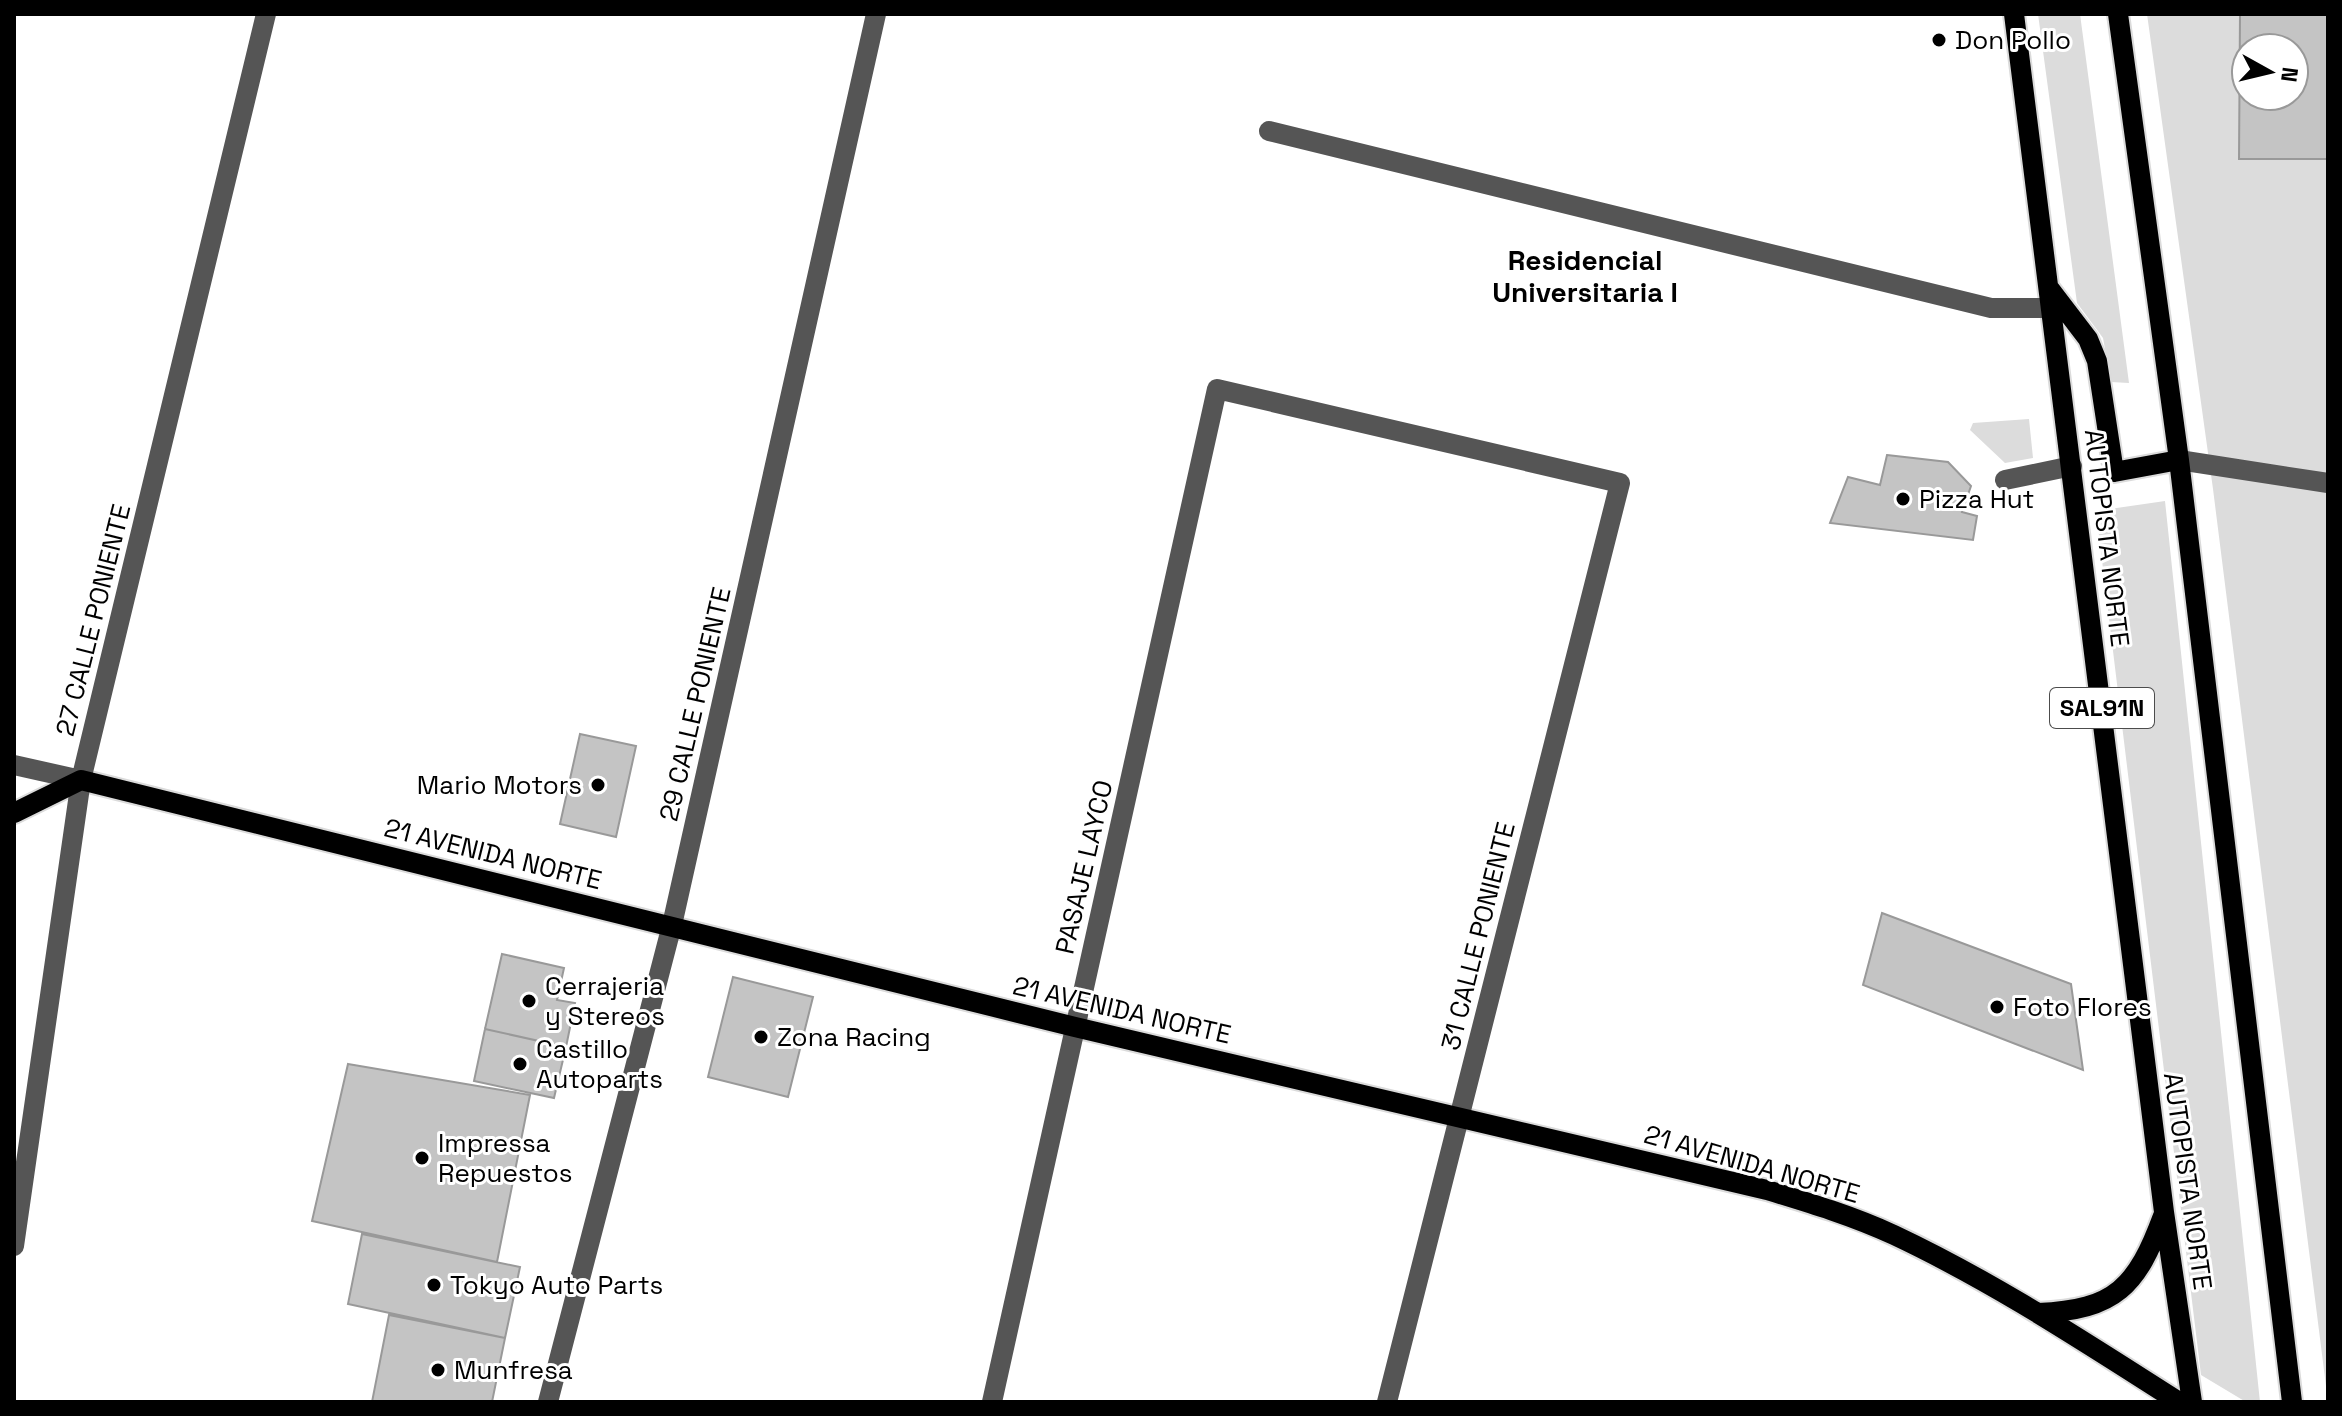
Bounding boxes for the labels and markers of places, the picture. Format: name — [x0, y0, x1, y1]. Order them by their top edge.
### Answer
place label: Don Pollo — [1955, 23, 2071, 57]
marker: Don Pollo — [1930, 31, 1948, 49]
place label: Pizza Hut — [1919, 482, 2035, 516]
marker: Pizza Hut — [1894, 490, 1912, 508]
place label: Mario Motors — [417, 768, 582, 802]
marker: Mario Motors — [589, 776, 607, 794]
place label: Cerrajeria y Stereos — [545, 969, 665, 1033]
place label: Foto Flores — [2013, 990, 2152, 1024]
marker: Cerrajeria y Stereos — [520, 992, 538, 1010]
marker: Foto Flores — [1988, 998, 2006, 1016]
place label: Zona Racing — [777, 1020, 931, 1054]
marker: Zona Racing — [752, 1028, 770, 1046]
place label: Castillo Autoparts — [536, 1032, 663, 1096]
marker: Castillo Autoparts — [511, 1055, 529, 1073]
place label: Impressa Repuestos — [438, 1126, 573, 1190]
marker: Impressa Repuestos — [413, 1149, 431, 1167]
place label: Tokyo Auto Parts — [450, 1268, 663, 1302]
marker: Tokyo Auto Parts — [425, 1276, 443, 1294]
place label: Munfresa — [454, 1353, 573, 1387]
marker: Munfresa — [429, 1361, 447, 1379]

